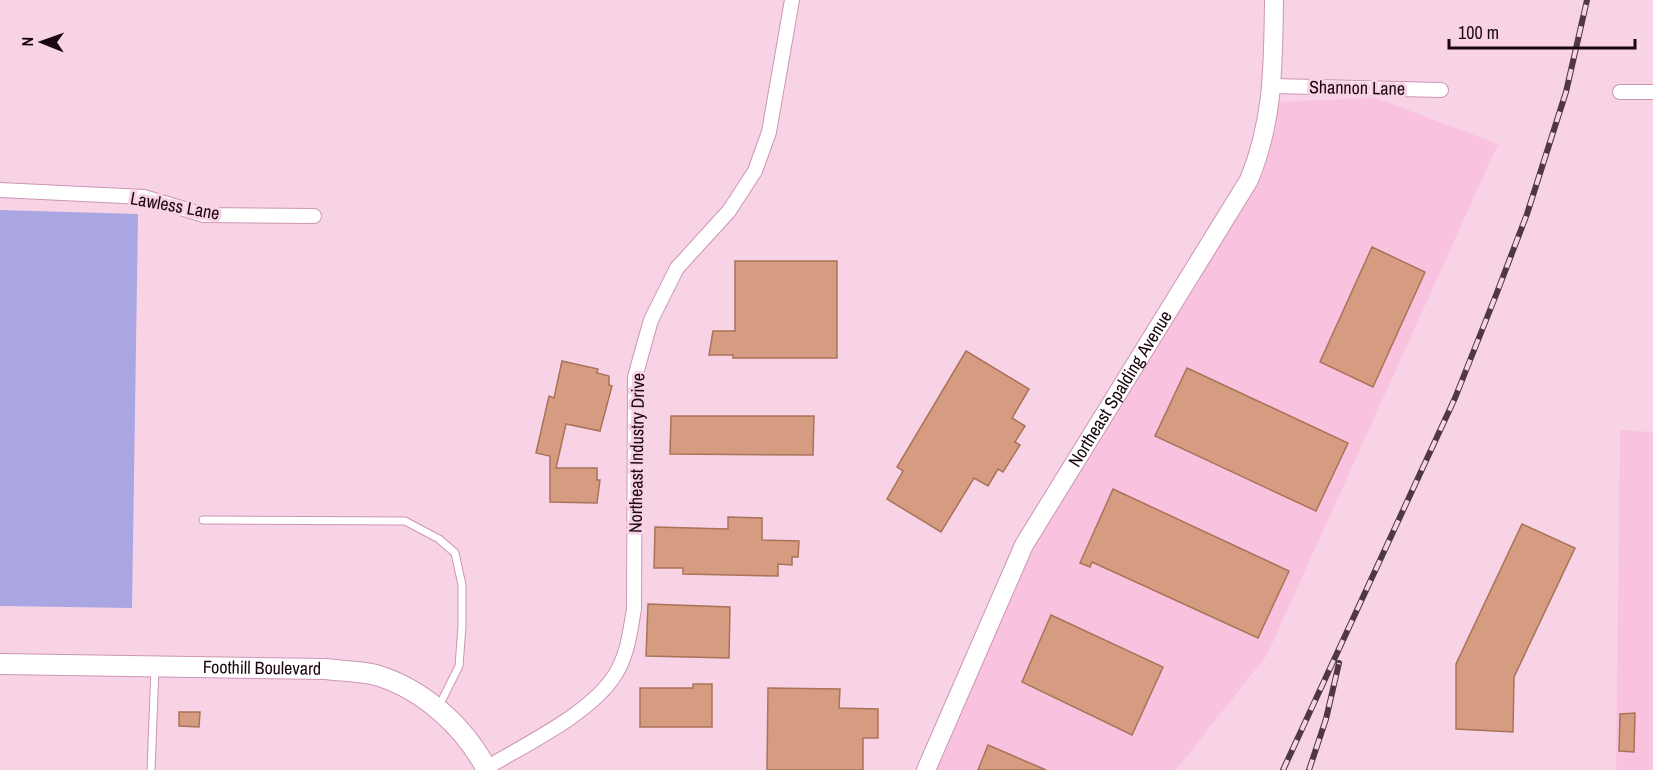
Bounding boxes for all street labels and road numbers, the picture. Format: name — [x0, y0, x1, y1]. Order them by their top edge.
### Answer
street label: Shannon Lane — [1309, 74, 1405, 101]
street label: Lawless Lane — [128, 185, 222, 226]
street label: Northeast Spalding Avenue — [1062, 305, 1178, 471]
street label: Northeast Industry Drive — [623, 373, 650, 533]
street label: Foothill Boulevard — [203, 654, 321, 681]

